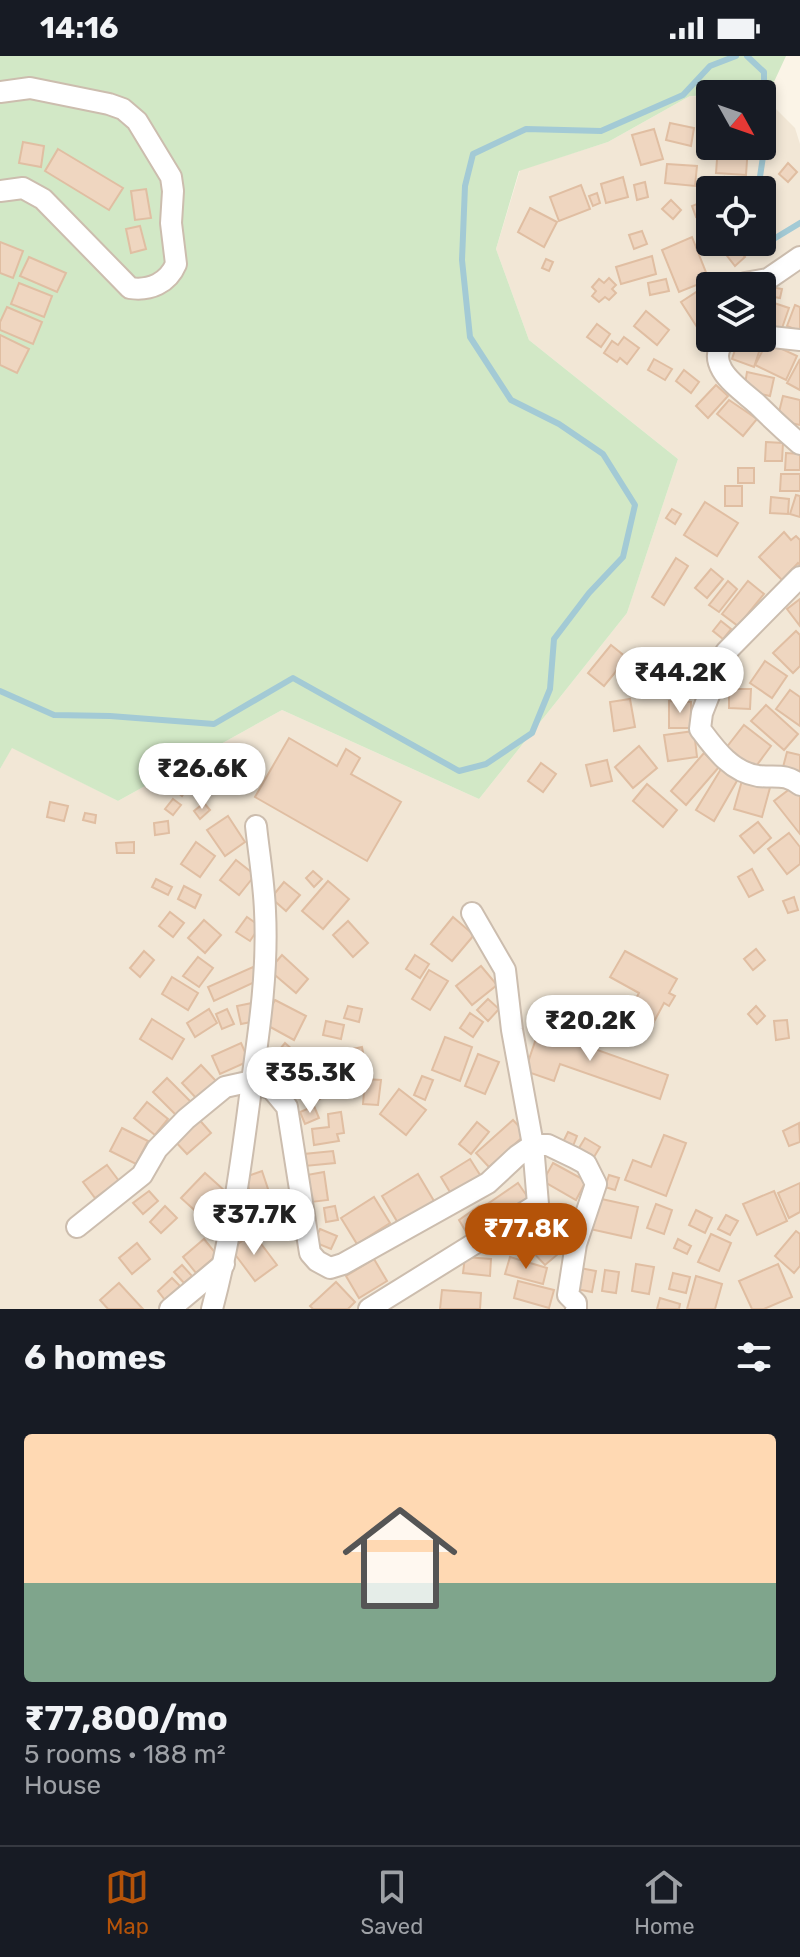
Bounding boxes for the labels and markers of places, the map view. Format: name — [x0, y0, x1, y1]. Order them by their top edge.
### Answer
pin: ₹44.2K — [615, 647, 745, 715]
pin: ₹26.6K — [137, 743, 267, 811]
pin: ₹20.2K — [525, 995, 655, 1063]
pin: ₹35.3K — [245, 1047, 375, 1115]
pin: ₹37.7K — [189, 1189, 319, 1257]
pin: ₹77.8K — [461, 1203, 591, 1271]

